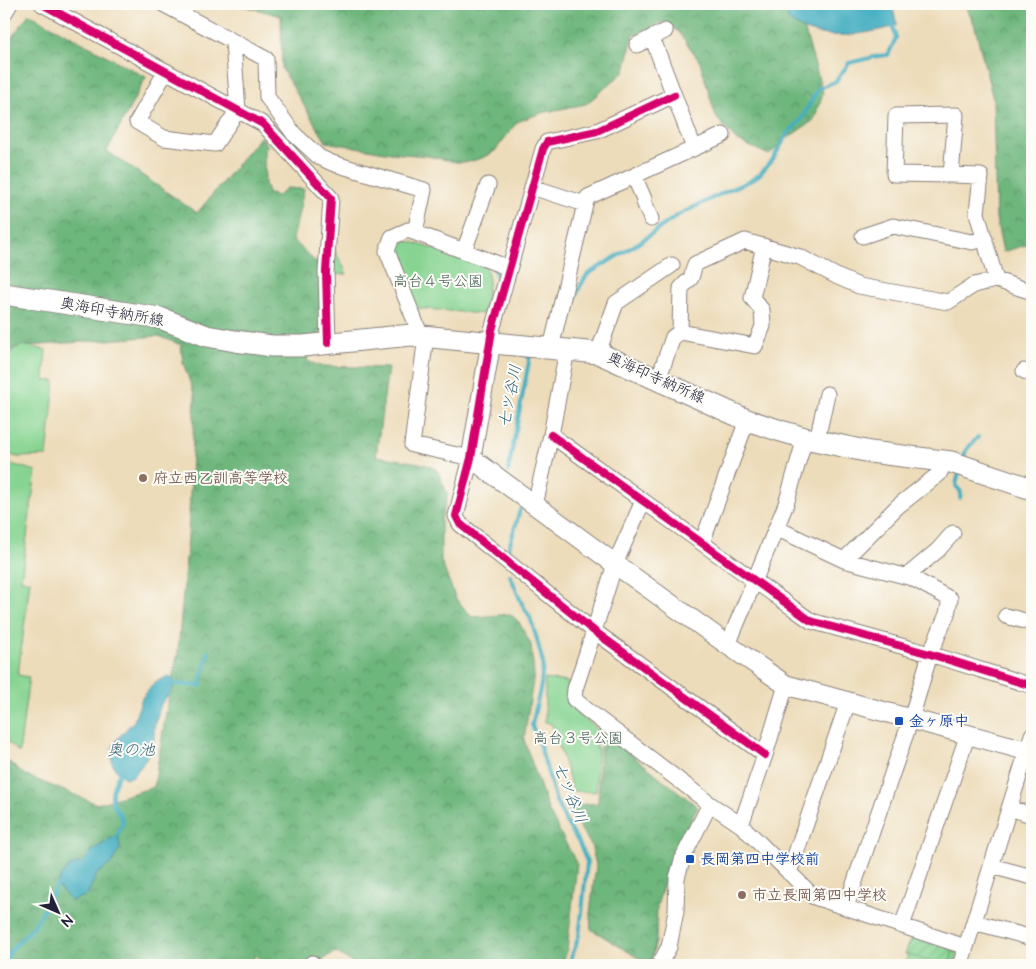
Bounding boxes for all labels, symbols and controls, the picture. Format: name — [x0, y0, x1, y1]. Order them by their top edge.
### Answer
park label: 高台４号公園 — [393, 271, 483, 292]
street label: 奥海印寺納所線 — [58, 293, 166, 331]
street label: 奥海印寺納所線 — [604, 347, 708, 409]
water label: 七ツ谷川 — [493, 362, 527, 430]
place label: 府立西乙訓高等学校 — [153, 468, 288, 489]
marker: 府立西乙訓高等学校 — [137, 472, 149, 484]
place label: 金ヶ原中 — [909, 711, 969, 732]
marker: 金ヶ原中 — [893, 715, 905, 727]
park label: 高台３号公園 — [533, 728, 623, 749]
water label: 奥の池 — [107, 739, 156, 761]
water label: 七ツ谷川 — [548, 759, 592, 827]
place label: 長岡第四中学校前 — [700, 849, 820, 870]
marker: 長岡第四中学校前 — [684, 853, 696, 865]
place label: 市立長岡第四中学校 — [752, 885, 887, 906]
north arrow — [32, 886, 82, 936]
marker: 市立長岡第四中学校 — [736, 889, 748, 901]
text: N — [56, 910, 77, 931]

